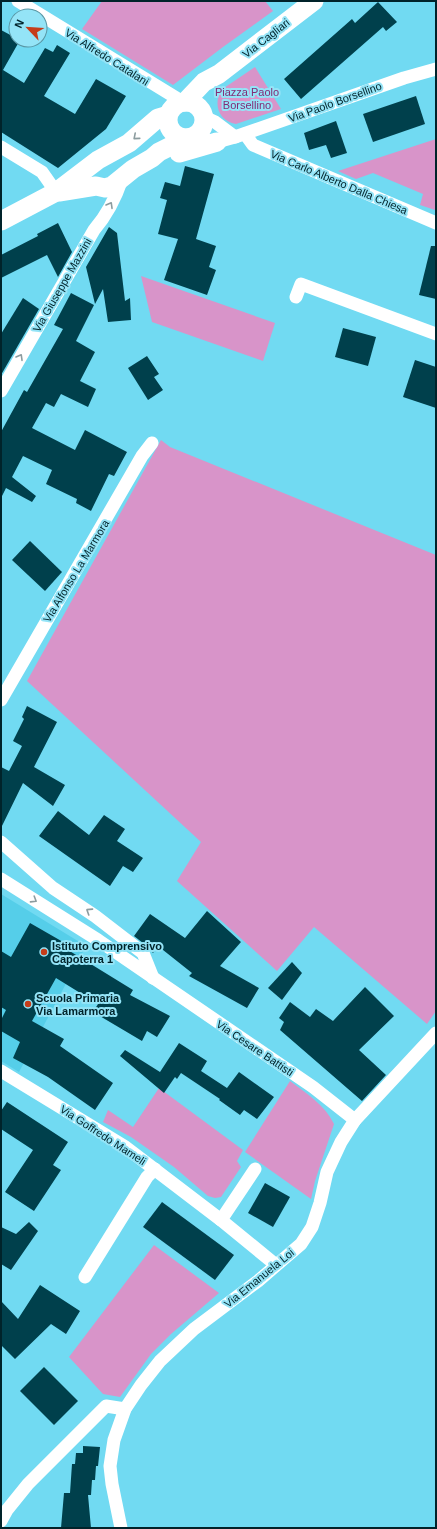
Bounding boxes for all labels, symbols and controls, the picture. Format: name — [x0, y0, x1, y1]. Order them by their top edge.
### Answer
north arrow — [8, 8, 48, 48]
street label: Via Cagliari — [240, 16, 292, 60]
text: N — [12, 18, 26, 30]
street label: Via Alfredo Catalani — [63, 26, 151, 88]
street label: Via Paolo Borsellino — [287, 80, 383, 124]
park label: Piazza Paolo Borsellino — [215, 86, 279, 111]
one-way arrow — [133, 132, 141, 139]
street label: Via Carlo Alberto Dalla Chiesa — [269, 148, 410, 217]
one-way arrow — [105, 202, 112, 209]
street label: Via Giuseppe Mazzini — [30, 236, 94, 334]
one-way arrow — [16, 354, 23, 361]
street label: Via Alfonso La Marmora — [41, 517, 112, 624]
one-way arrow — [30, 895, 37, 903]
one-way arrow — [86, 909, 93, 916]
place label: Istituto Comprensivo Capoterra 1 — [52, 940, 162, 965]
marker: Istituto Comprensivo Capoterra 1 — [39, 947, 49, 957]
place label: Scuola Primaria Via Lamarmora — [36, 992, 120, 1017]
marker: Scuola Primaria Via Lamarmora — [23, 999, 33, 1009]
street label: Via Cesare Battisti — [214, 1018, 296, 1078]
street label: Via Goffredo Mameli — [58, 1103, 148, 1167]
street label: Via Emanuela Loi — [222, 1246, 296, 1310]

